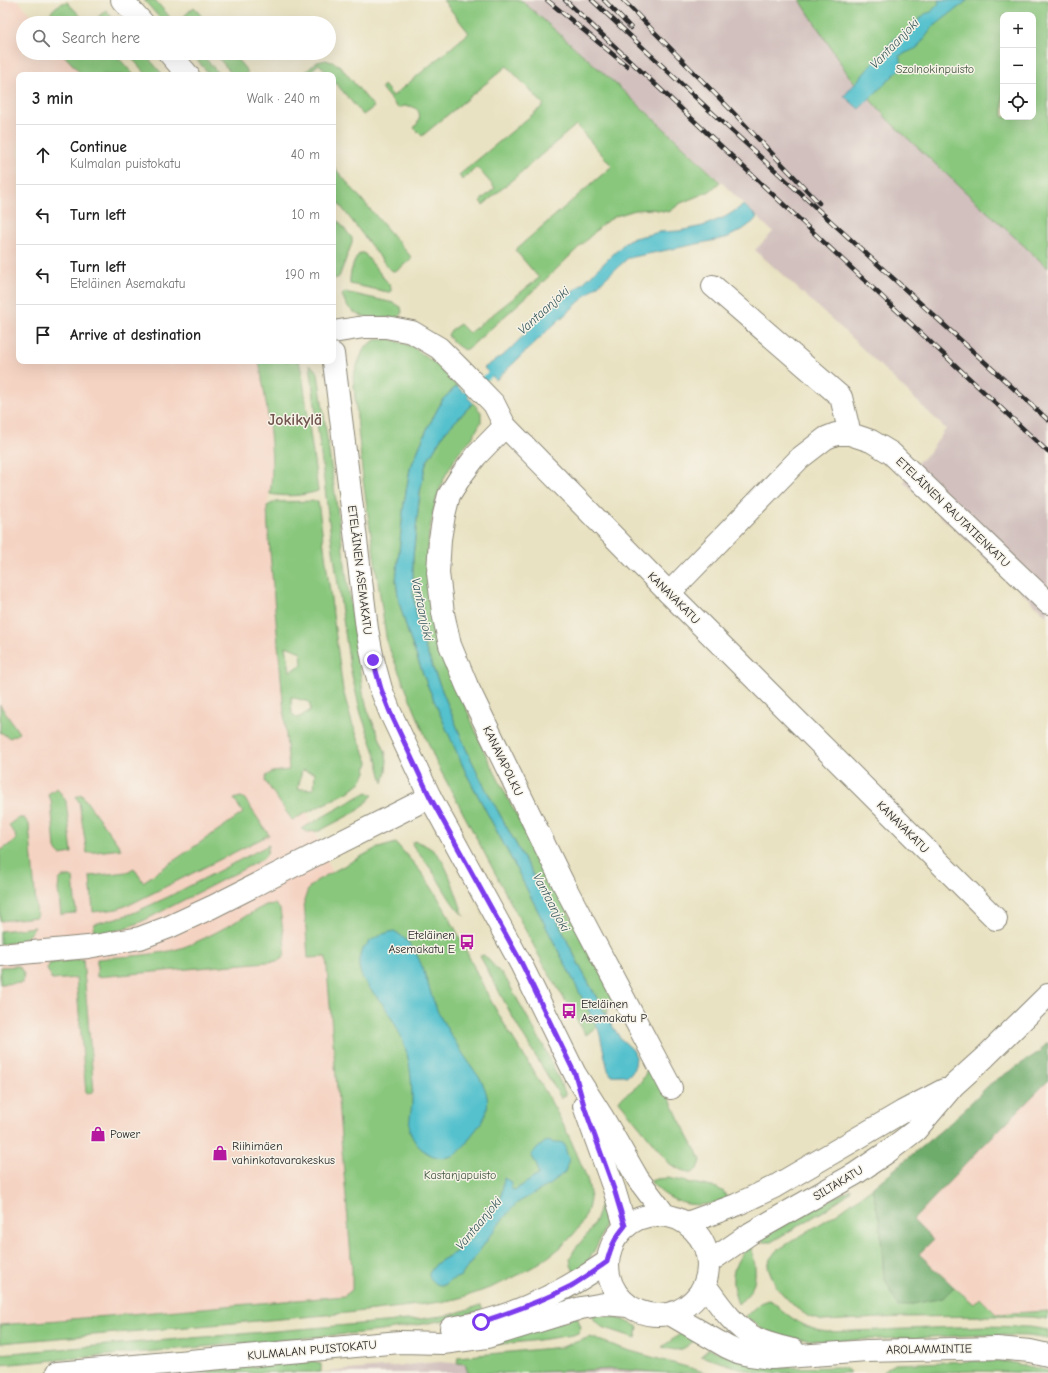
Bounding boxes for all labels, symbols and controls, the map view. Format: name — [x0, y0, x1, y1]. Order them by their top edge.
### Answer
map controls — [1000, 12, 1036, 120]
button: + — [1000, 12, 1036, 48]
water label: Vantaanjoki — [867, 14, 923, 72]
search box — [16, 16, 336, 60]
icon: search — [30, 27, 52, 49]
text: Search here — [62, 29, 140, 47]
button: − — [1000, 48, 1036, 84]
park label: Szolnokinpuisto — [896, 62, 974, 76]
button: locate — [1000, 84, 1036, 120]
text: 3 min — [32, 89, 73, 108]
text: Walk · 240 m — [247, 91, 320, 106]
text: Continue — [70, 138, 127, 156]
icon: ahead — [32, 144, 54, 166]
text: 40 m — [291, 147, 320, 162]
text: Kulmalan puistokatu — [70, 156, 181, 171]
icon: left — [32, 204, 54, 226]
text: Turn left — [70, 206, 126, 224]
text: 10 m — [292, 207, 320, 222]
text: Turn left — [70, 258, 126, 276]
icon: left — [32, 264, 54, 286]
text: 190 m — [285, 267, 320, 282]
text: Eteläinen Asemakatu — [70, 276, 185, 291]
water label: Vantaanjoki — [514, 283, 573, 337]
icon: arrive — [32, 324, 54, 346]
text: Arrive at destination — [70, 326, 201, 344]
district label: Jokikylä — [268, 411, 322, 429]
street label: ETELÄINEN RAUTATIENKATU — [893, 454, 1013, 570]
street label: ETELÄINEN ASEMAKATU — [345, 504, 375, 636]
street label: KANAVAKATU — [645, 569, 703, 627]
water label: Vantaanjoki — [409, 576, 437, 643]
route end — [364, 651, 382, 669]
street label: KANAVAPOLKU — [480, 724, 526, 798]
street label: KANAVAKATU — [874, 798, 932, 856]
water label: Vantaanjoki — [530, 870, 574, 935]
place label: Eteläinen Asemakatu E — [388, 928, 455, 956]
bus stop icon: Eteläinen Asemakatu E — [458, 933, 476, 951]
place label: Eteläinen Asemakatu P — [581, 997, 647, 1025]
bus stop icon: Eteläinen Asemakatu P — [560, 1002, 578, 1020]
shop icon: Power — [89, 1125, 107, 1143]
place label: Power — [110, 1127, 140, 1141]
place label: Riihimäen vahinkotavarakeskus — [231, 1139, 335, 1167]
shop icon: Riihimäen vahinkotavarakeskus — [211, 1144, 229, 1162]
street label: SILTAKATU — [810, 1163, 866, 1203]
park label: Kastanjapuisto — [424, 1168, 496, 1182]
water label: Vantaanjoki — [452, 1193, 505, 1253]
route start — [472, 1313, 490, 1331]
street label: KULMALAN PUISTOKATU — [247, 1337, 377, 1363]
street label: AROLAMMINTIE — [886, 1341, 972, 1357]

